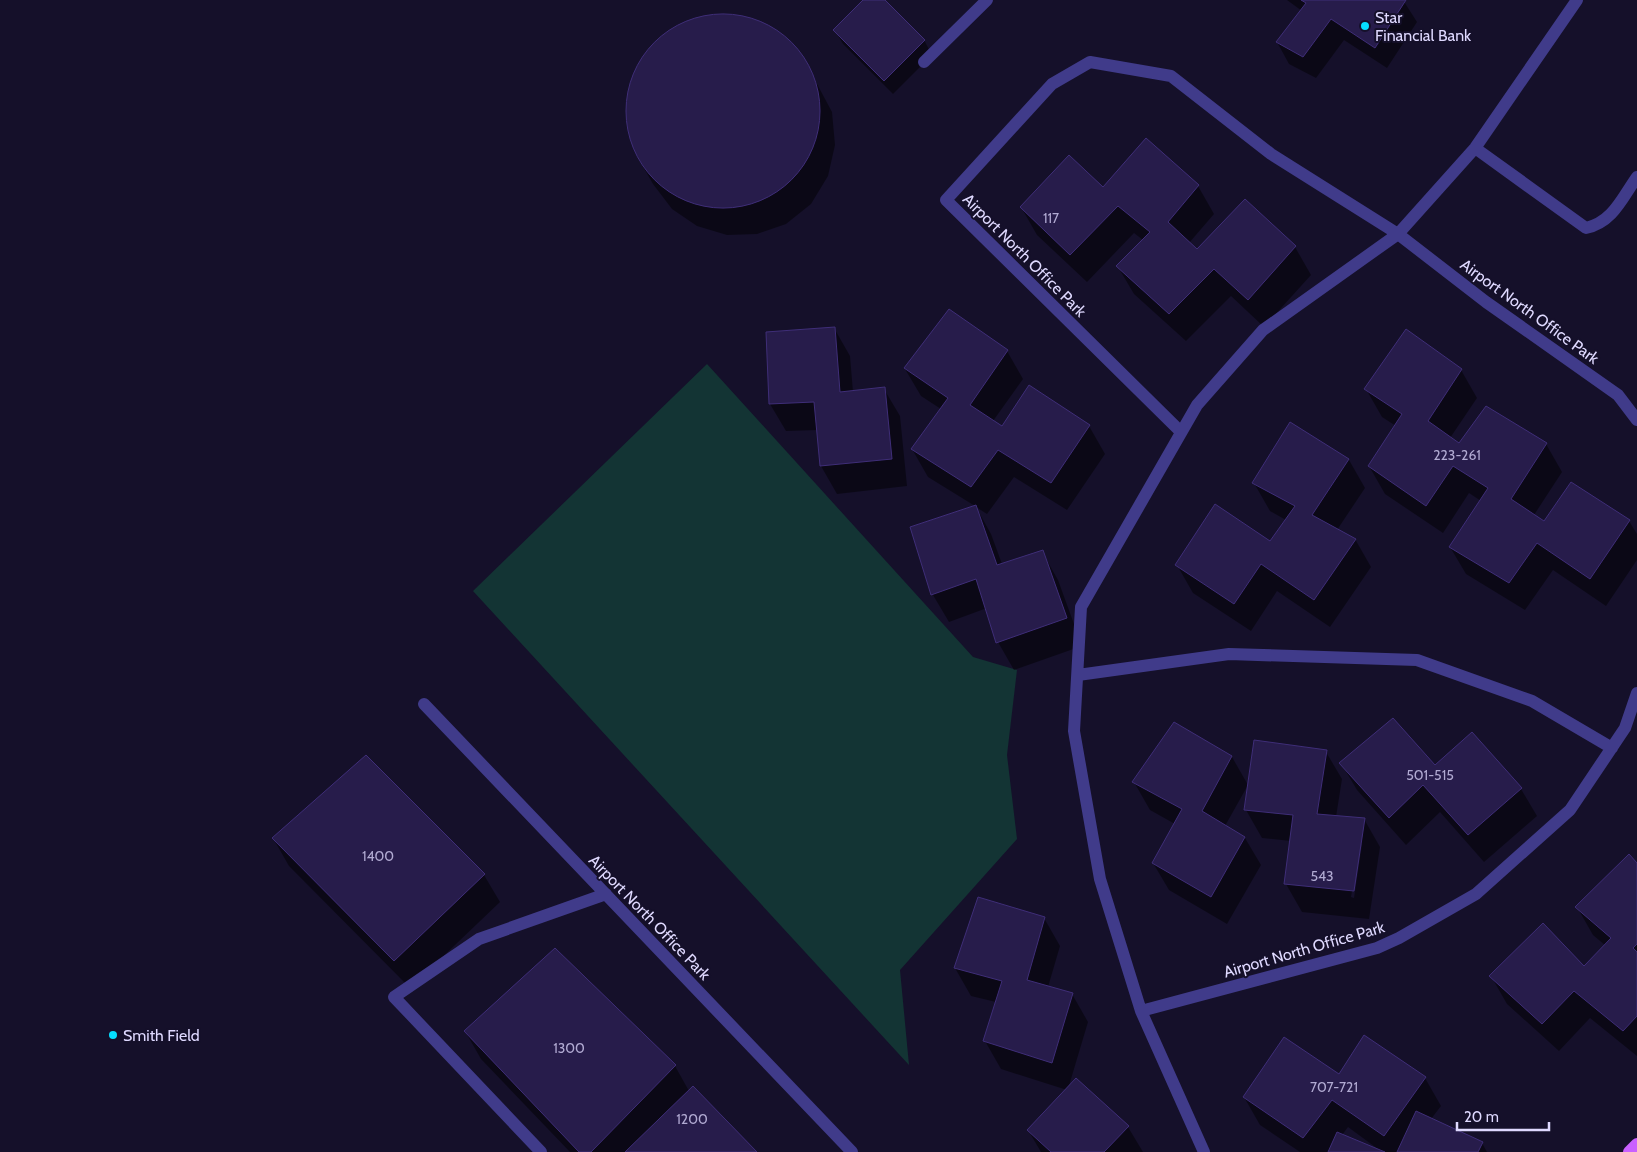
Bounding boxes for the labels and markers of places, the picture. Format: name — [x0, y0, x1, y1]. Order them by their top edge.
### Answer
place label: Star Financial Bank — [1375, 8, 1472, 45]
marker: Star Financial Bank — [1359, 20, 1371, 32]
place label: Smith Field — [123, 1026, 200, 1045]
marker: Smith Field — [107, 1029, 119, 1041]

